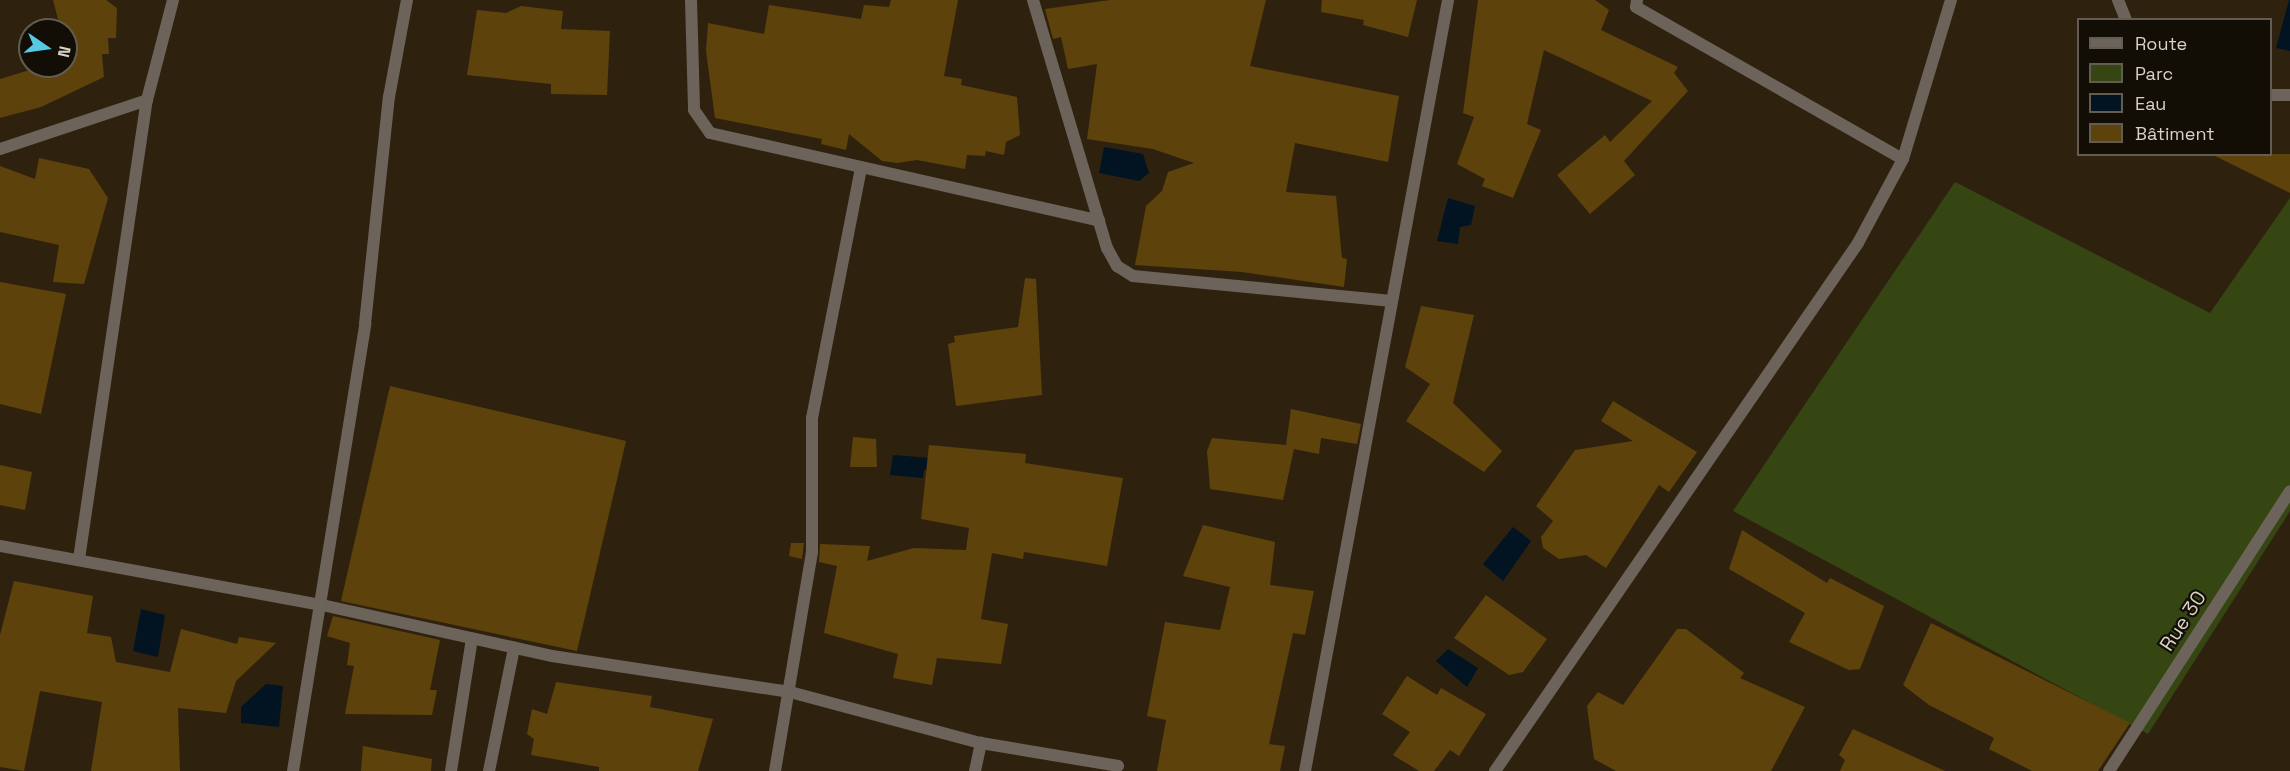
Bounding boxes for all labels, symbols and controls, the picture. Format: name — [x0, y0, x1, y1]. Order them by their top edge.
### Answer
north arrow — [18, 18, 78, 78]
legend — [2077, 18, 2272, 156]
text: Route — [2135, 32, 2187, 55]
text: N — [53, 44, 76, 59]
text: Parc — [2135, 62, 2173, 85]
text: Eau — [2135, 92, 2166, 115]
text: Bâtiment — [2135, 122, 2215, 145]
street label: Rue 30 — [2155, 586, 2211, 656]

